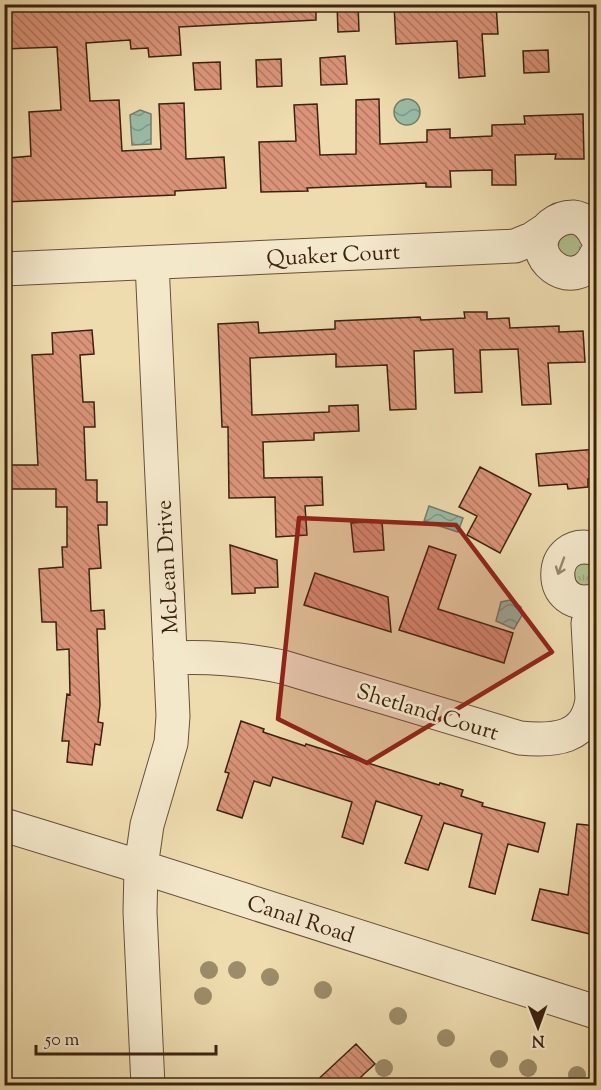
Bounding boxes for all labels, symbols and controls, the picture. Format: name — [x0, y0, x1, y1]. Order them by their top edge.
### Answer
street label: Quaker Court — [266, 237, 401, 276]
street label: McLean Drive — [150, 499, 188, 635]
one-way arrow — [554, 556, 565, 575]
street label: Shetland Court — [352, 677, 503, 751]
street label: Canal Road — [242, 888, 358, 953]
north arrow — [508, 997, 568, 1057]
scale bar — [36, 1018, 216, 1056]
text: 50 m — [44, 1028, 80, 1054]
text: N — [531, 1028, 545, 1051]

